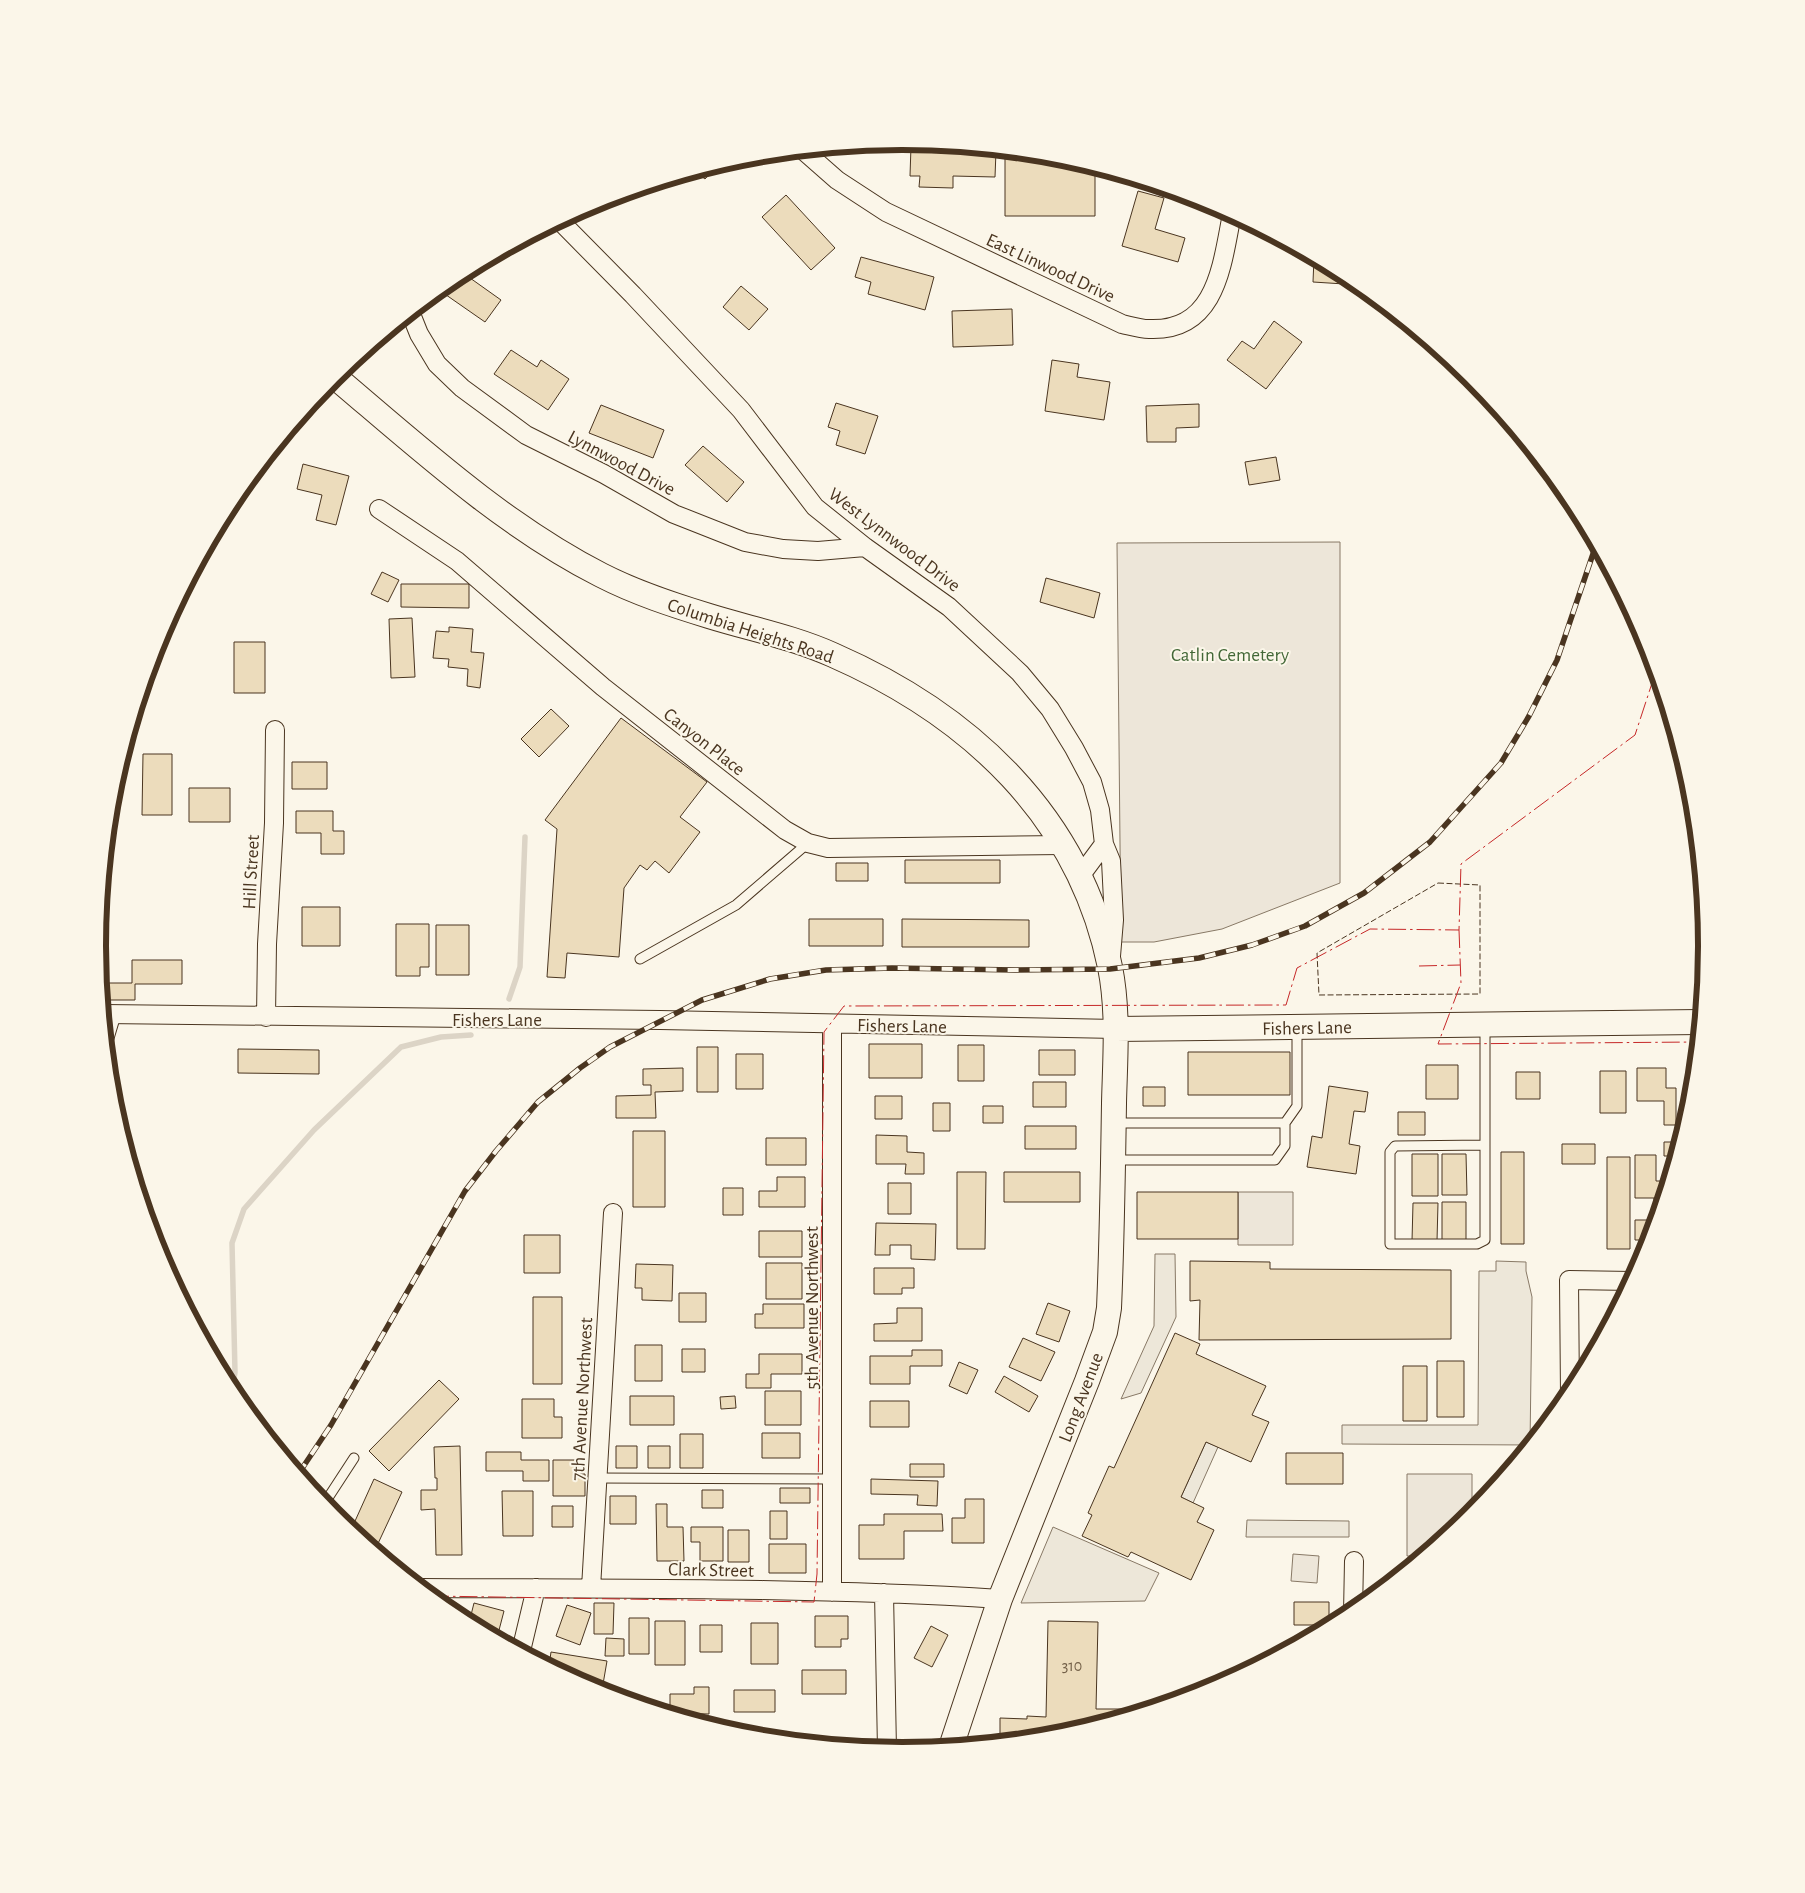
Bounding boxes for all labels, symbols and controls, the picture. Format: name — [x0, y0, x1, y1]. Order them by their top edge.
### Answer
street label: East Linwood Drive — [983, 230, 1118, 306]
street label: Lynnwood Drive — [565, 427, 678, 499]
street label: West Lynnwood Drive — [825, 485, 963, 596]
street label: Columbia Heights Road — [665, 596, 836, 667]
park label: Catlin Cemetery — [1171, 646, 1289, 665]
street label: Canyon Place — [660, 705, 748, 780]
street label: Hill Street — [240, 834, 263, 910]
street label: Fishers Lane — [452, 1011, 542, 1030]
street label: Fishers Lane — [857, 1016, 947, 1037]
street label: Fishers Lane — [1262, 1018, 1352, 1039]
street label: 5th Avenue Northwest — [803, 1226, 822, 1390]
street label: 7th Avenue Northwest — [569, 1317, 596, 1481]
street label: Long Avenue — [1056, 1350, 1107, 1445]
street label: Clark Street — [668, 1560, 754, 1581]
house number: 310 — [1062, 1658, 1082, 1674]

